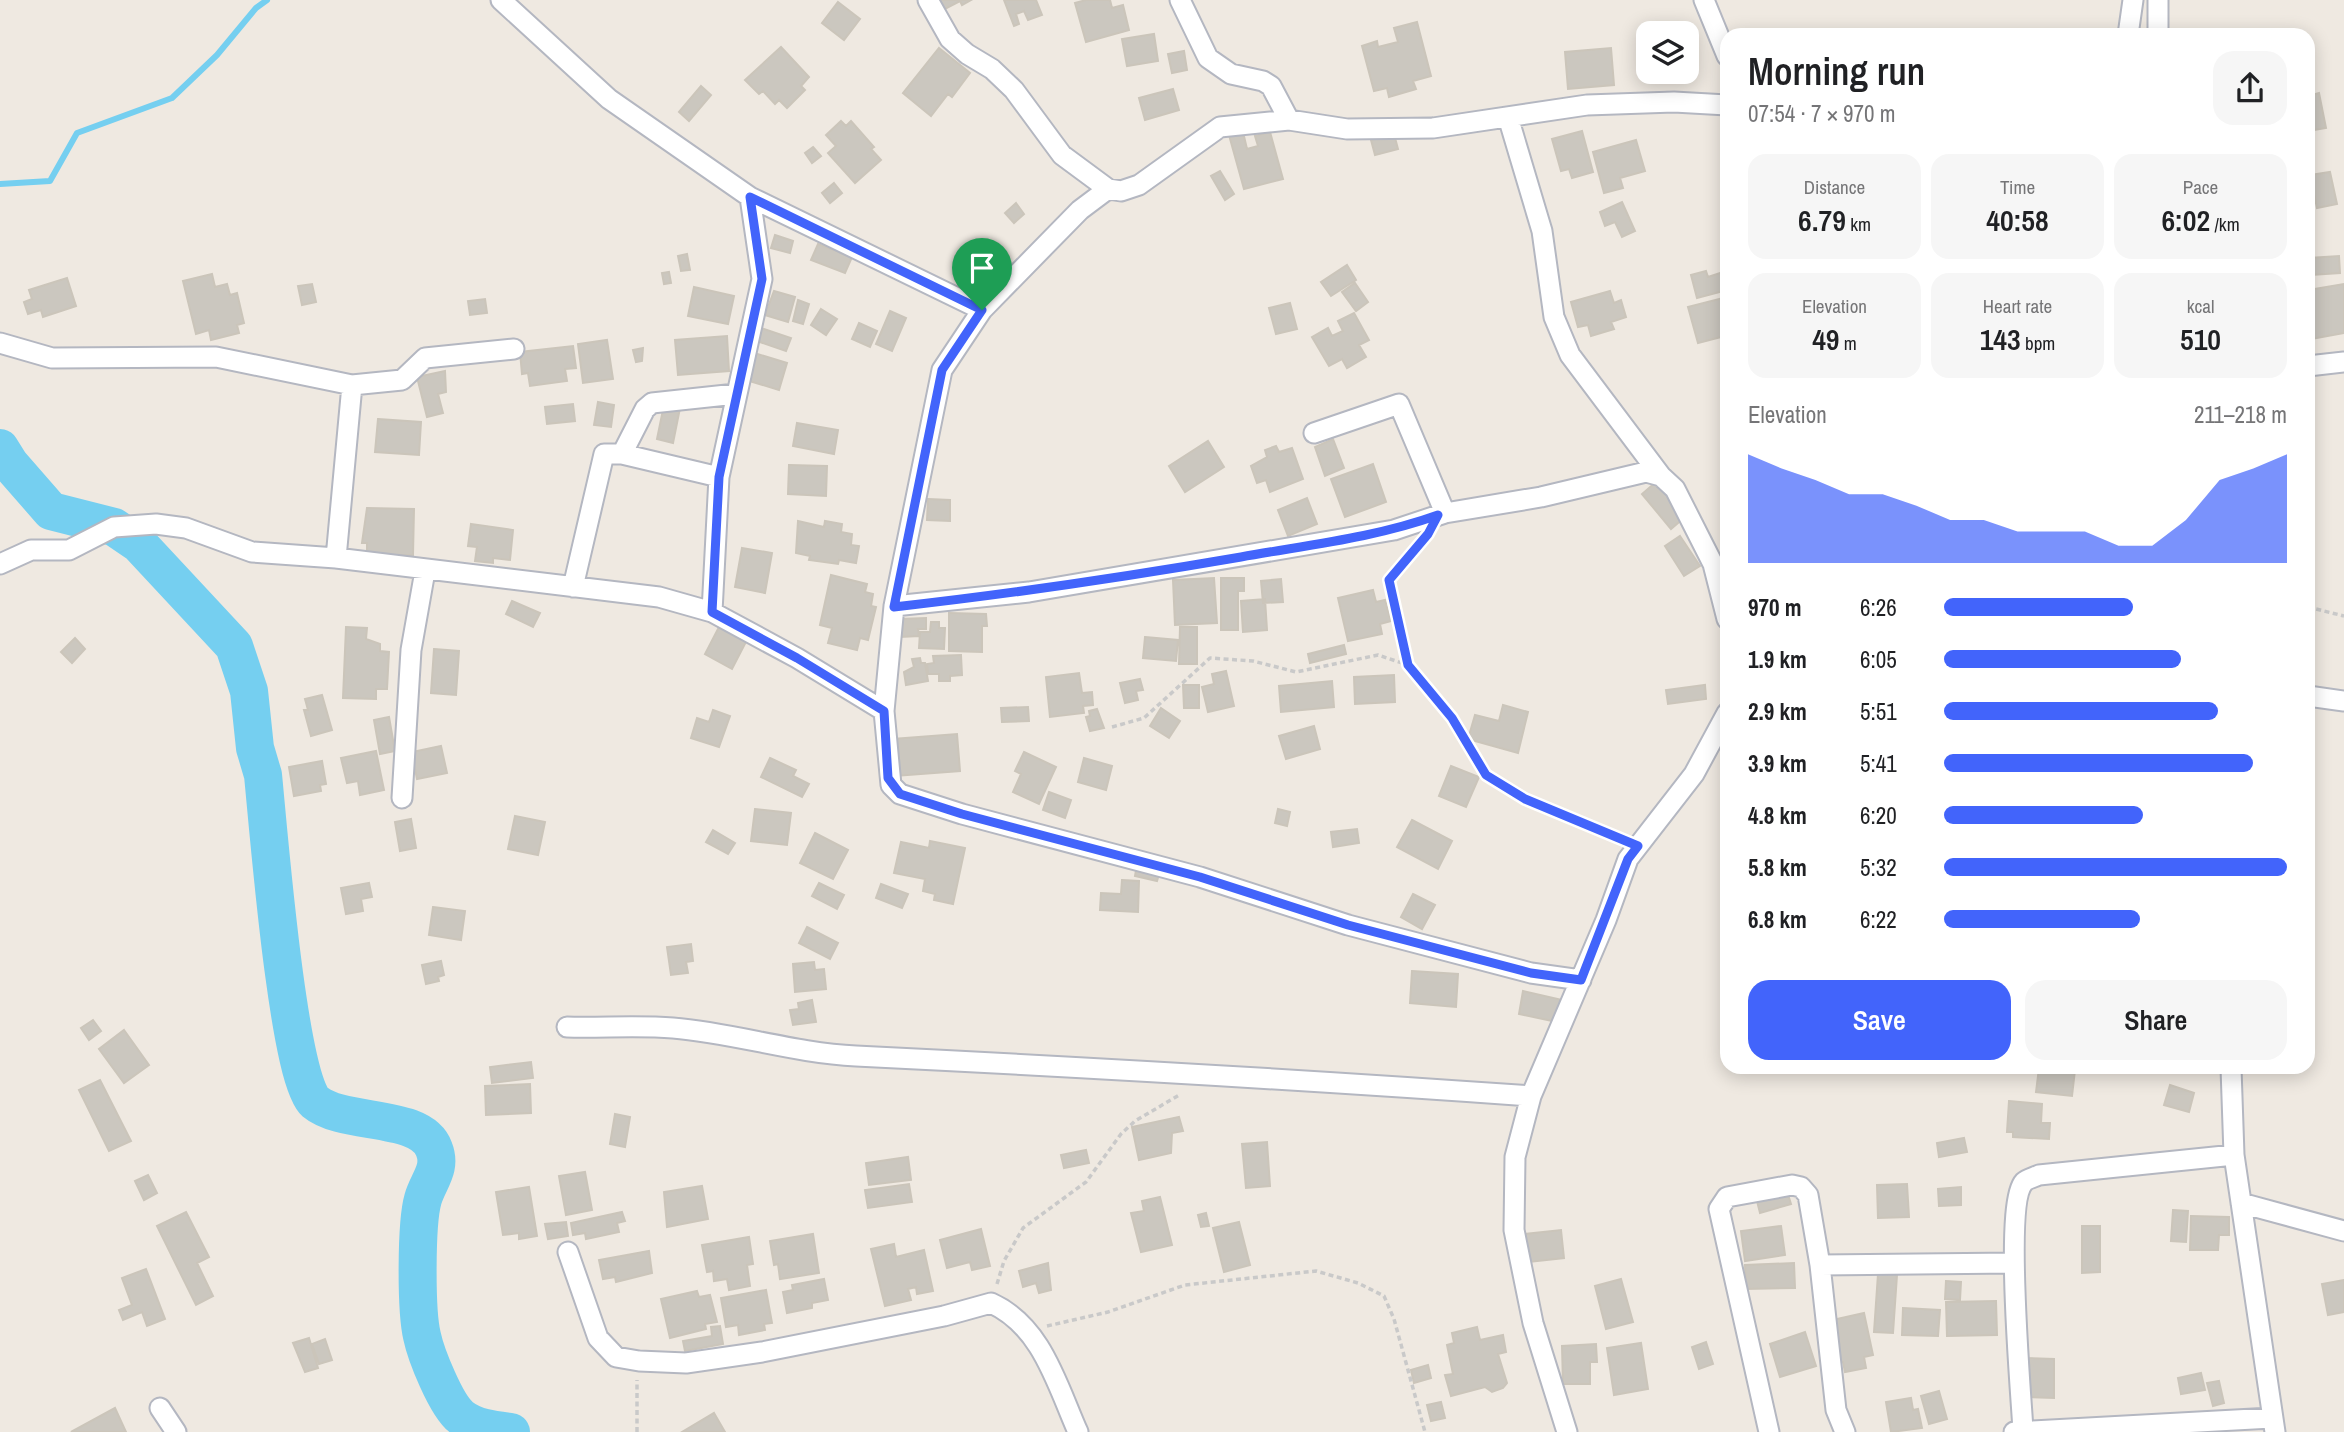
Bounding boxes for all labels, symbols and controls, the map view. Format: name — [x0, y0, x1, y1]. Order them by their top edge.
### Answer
map controls — [1636, 21, 1699, 84]
button: layers — [1636, 21, 1699, 84]
text: Morning run — [1748, 46, 1925, 97]
button: share — [2213, 51, 2287, 125]
text: 07:54 · 7 × 970 m — [1748, 98, 1895, 129]
text: Distance — [1804, 174, 1865, 200]
text: Time — [2000, 174, 2035, 200]
text: Pace — [2183, 174, 2218, 200]
text: 6.79 — [1798, 200, 1846, 240]
text: 40:58 — [1986, 200, 2049, 240]
text: 6:02 — [2161, 200, 2210, 240]
text: km — [1846, 211, 1871, 237]
text: /km — [2210, 211, 2240, 237]
pin — [952, 238, 1012, 310]
icon: arrive — [963, 249, 1001, 287]
text: Elevation — [1802, 293, 1867, 319]
text: Heart rate — [1983, 293, 2052, 319]
text: kcal — [2187, 293, 2214, 319]
text: 49 — [1812, 319, 1840, 359]
text: 143 — [1980, 319, 2021, 359]
text: 510 — [2180, 319, 2221, 359]
text: m — [1840, 330, 1857, 356]
text: bpm — [2021, 330, 2055, 356]
text: Elevation — [1748, 399, 1827, 430]
text: 211–218 m — [2194, 399, 2287, 430]
text: 970 m — [1748, 592, 1801, 623]
text: 6:26 — [1860, 592, 1897, 623]
text: 1.9 km — [1748, 644, 1807, 675]
text: 6:05 — [1860, 644, 1897, 675]
text: 2.9 km — [1748, 696, 1807, 727]
text: 5:51 — [1860, 696, 1897, 727]
text: 3.9 km — [1748, 748, 1807, 779]
text: 5:41 — [1860, 748, 1897, 779]
text: 4.8 km — [1748, 800, 1807, 831]
text: 6:20 — [1860, 800, 1897, 831]
text: 5.8 km — [1748, 852, 1807, 883]
text: 5:32 — [1860, 852, 1897, 883]
text: 6.8 km — [1748, 904, 1807, 935]
text: 6:22 — [1860, 904, 1897, 935]
button: Save — [1748, 980, 2011, 1060]
button: Share — [2025, 980, 2287, 1060]

